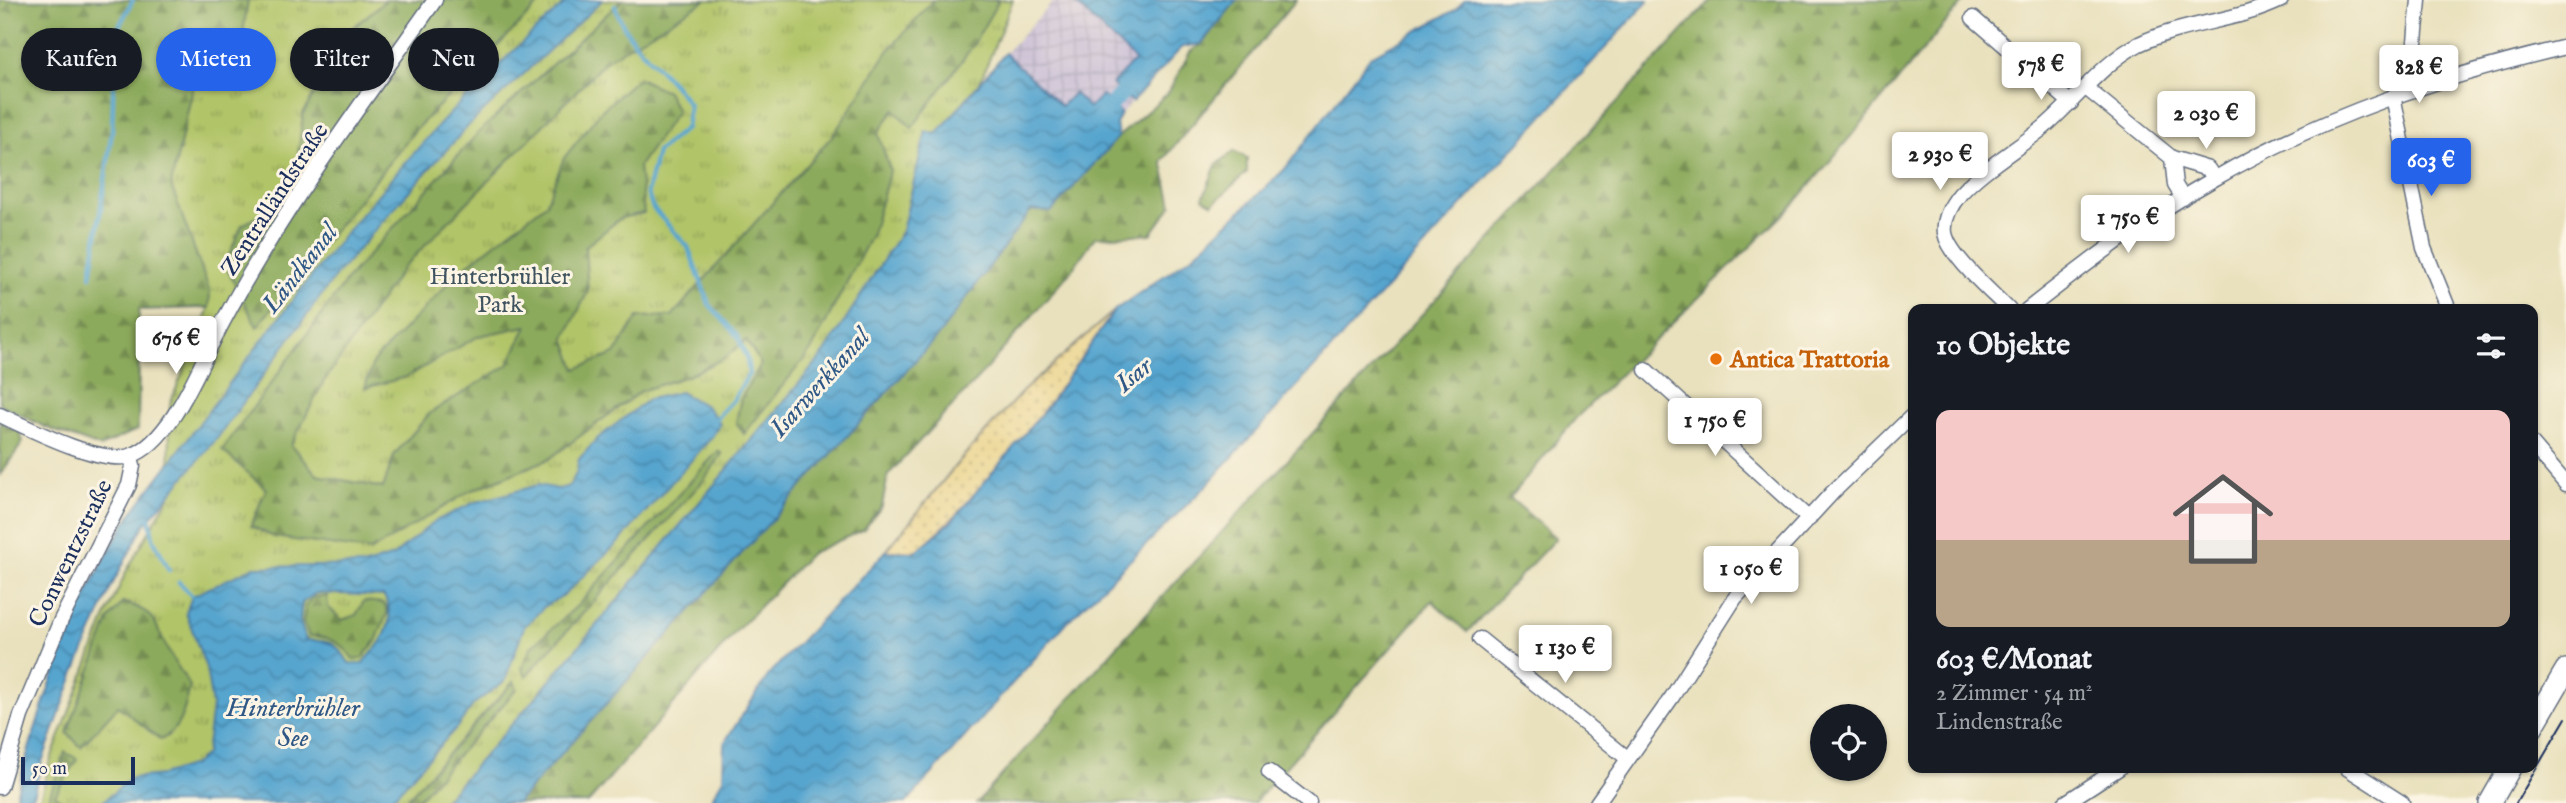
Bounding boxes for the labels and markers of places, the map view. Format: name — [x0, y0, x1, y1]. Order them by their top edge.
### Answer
pin: 578 € — [1992, 42, 2090, 102]
pin: 828 € — [2370, 46, 2468, 105]
pin: 2 030 € — [2141, 92, 2271, 151]
pin: 2 930 € — [1875, 132, 2005, 192]
pin: 603 € — [2382, 138, 2480, 198]
pin: 1 750 € — [2063, 196, 2193, 255]
pin: 676 € — [127, 316, 225, 376]
place label: Antica Trattoria — [1729, 345, 1890, 376]
marker: Antica Trattoria — [1708, 351, 1724, 367]
pin: 1 750 € — [1650, 398, 1780, 458]
pin: 1 050 € — [1686, 546, 1816, 606]
pin: 1 130 € — [1500, 626, 1630, 685]

